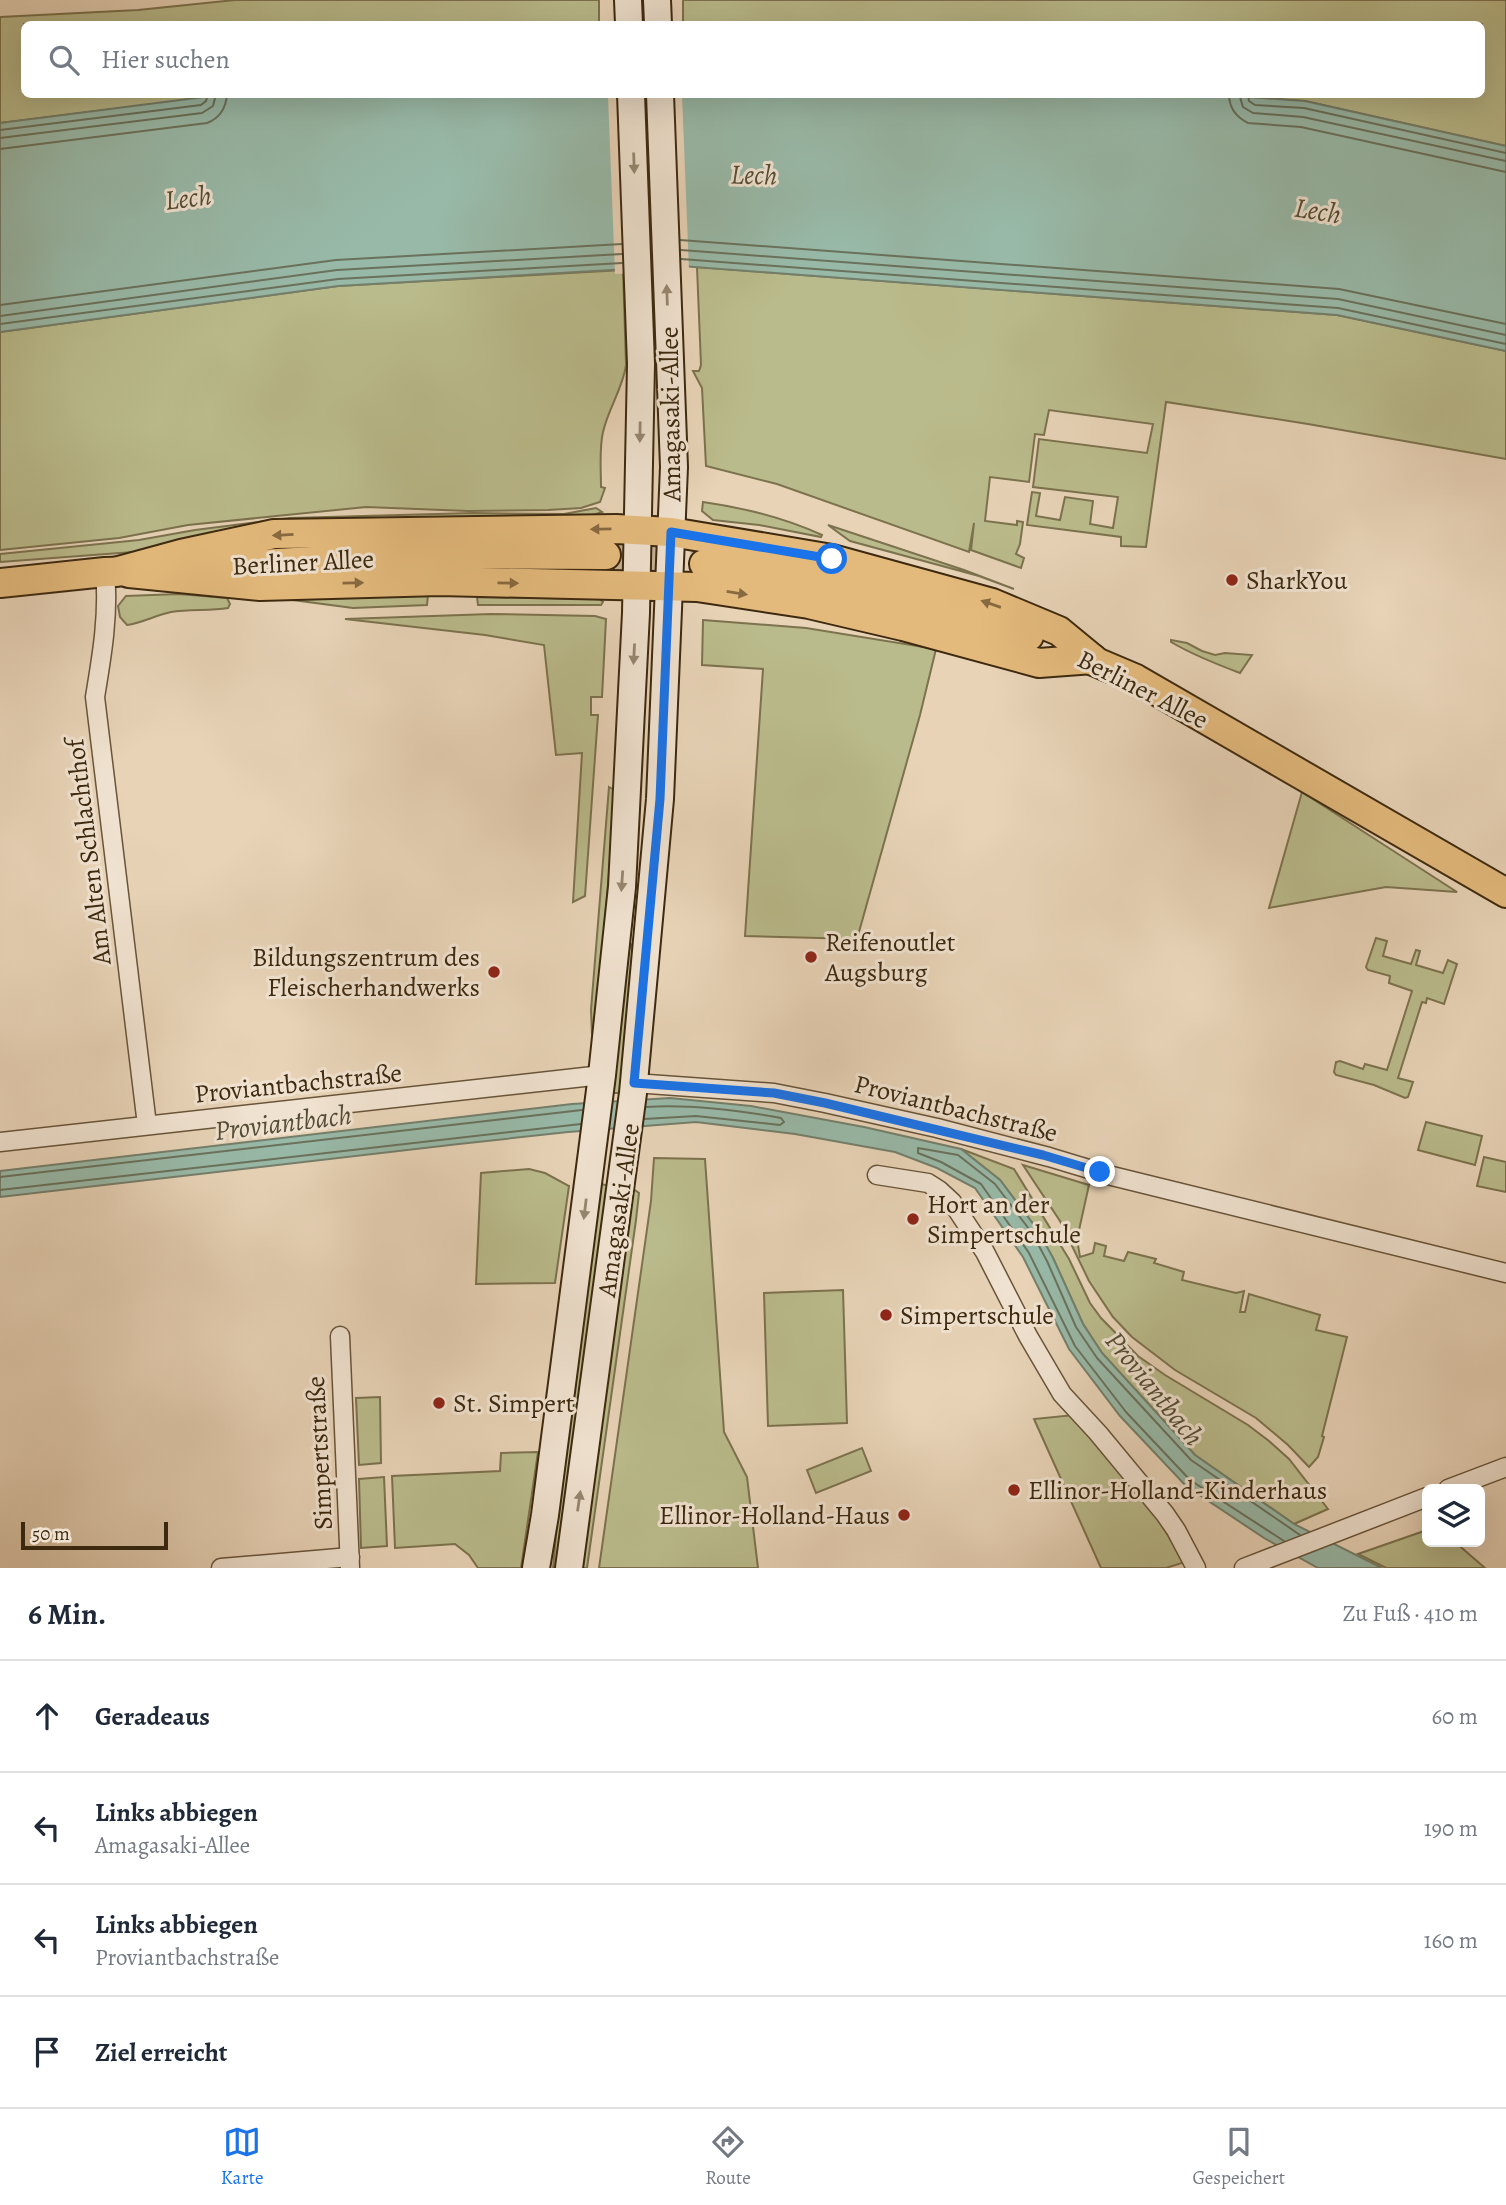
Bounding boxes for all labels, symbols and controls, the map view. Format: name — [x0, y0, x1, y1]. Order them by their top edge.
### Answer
search box — [21, 21, 1485, 98]
icon: search — [45, 41, 83, 79]
text: Hier suchen — [101, 42, 230, 77]
one-way arrow — [628, 152, 639, 174]
water label: Lech — [730, 156, 778, 194]
water label: Lech — [162, 176, 214, 220]
water label: Lech — [1292, 189, 1344, 233]
one-way arrow — [662, 283, 673, 305]
street label: Amagasaki-Allee — [651, 326, 690, 503]
one-way arrow — [634, 422, 646, 444]
one-way arrow — [590, 523, 612, 535]
one-way arrow — [272, 529, 294, 540]
street label: Berliner Allee — [231, 541, 375, 584]
route start — [816, 543, 847, 574]
place label: SharkYou — [1246, 563, 1349, 598]
marker: SharkYou — [1224, 572, 1240, 588]
one-way arrow — [497, 577, 519, 588]
one-way arrow — [342, 578, 364, 589]
one-way arrow — [726, 588, 748, 599]
one-way arrow — [981, 598, 1002, 609]
street label: Berliner Allee — [1071, 642, 1214, 737]
one-way arrow — [628, 643, 639, 665]
street label: Am Alten Schlachthof — [57, 733, 120, 968]
one-way arrow — [616, 870, 627, 892]
place label: Reifenoutlet Augsburg — [824, 925, 956, 990]
place label: Bildungszentrum des Fleischerhandwerks — [252, 940, 480, 1005]
marker: Reifenoutlet Augsburg — [803, 949, 819, 965]
marker: Bildungszentrum des Fleischerhandwerks — [486, 964, 502, 980]
street label: Proviantbachstraße — [193, 1055, 403, 1112]
street label: Proviantbachstraße — [851, 1066, 1061, 1151]
water label: Proviantbach — [212, 1096, 354, 1150]
street label: Amagasaki-Allee — [589, 1121, 648, 1300]
route end — [1084, 1156, 1115, 1187]
place label: Hort an der Simpertschule — [927, 1187, 1081, 1252]
one-way arrow — [579, 1198, 590, 1220]
marker: Hort an der Simpertschule — [905, 1211, 921, 1227]
place label: Simpertschule — [900, 1298, 1054, 1333]
marker: Simpertschule — [878, 1307, 894, 1323]
water label: Proviantbach — [1096, 1323, 1212, 1454]
street label: Simpertstraße — [298, 1375, 341, 1531]
place label: St. Simpert — [453, 1386, 575, 1421]
marker: St. Simpert — [431, 1395, 447, 1411]
place label: Ellinor-Holland-Kinderhaus — [1028, 1473, 1327, 1508]
marker: Ellinor-Holland-Kinderhaus — [1006, 1482, 1022, 1498]
map controls — [1422, 1484, 1485, 1547]
button: layers — [1422, 1484, 1485, 1547]
one-way arrow — [574, 1489, 585, 1511]
place label: Ellinor-Holland-Haus — [659, 1498, 890, 1533]
marker: Ellinor-Holland-Haus — [896, 1507, 912, 1523]
scale bar — [21, 1519, 168, 1551]
text: 50 m — [32, 1521, 70, 1547]
text: 6 Min. — [28, 1594, 106, 1634]
text: Zu Fuß · 410 m — [1342, 1598, 1478, 1629]
icon: ahead — [28, 1697, 66, 1735]
text: Geradeaus — [95, 1699, 210, 1734]
text: 60 m — [1431, 1701, 1478, 1732]
text: Links abbiegen — [95, 1795, 258, 1830]
icon: left — [28, 1809, 66, 1847]
text: 190 m — [1424, 1813, 1478, 1844]
text: Amagasaki-Allee — [95, 1830, 250, 1861]
text: Links abbiegen — [95, 1907, 258, 1942]
icon: left — [28, 1921, 66, 1959]
text: 160 m — [1424, 1925, 1478, 1956]
text: Proviantbachstraße — [95, 1942, 279, 1973]
icon: arrive — [28, 2033, 66, 2071]
text: Ziel erreicht — [95, 2035, 228, 2070]
tab: Karte — [221, 2123, 264, 2191]
tab: Route — [705, 2123, 751, 2191]
tab: Gespeichert — [1193, 2123, 1285, 2191]

